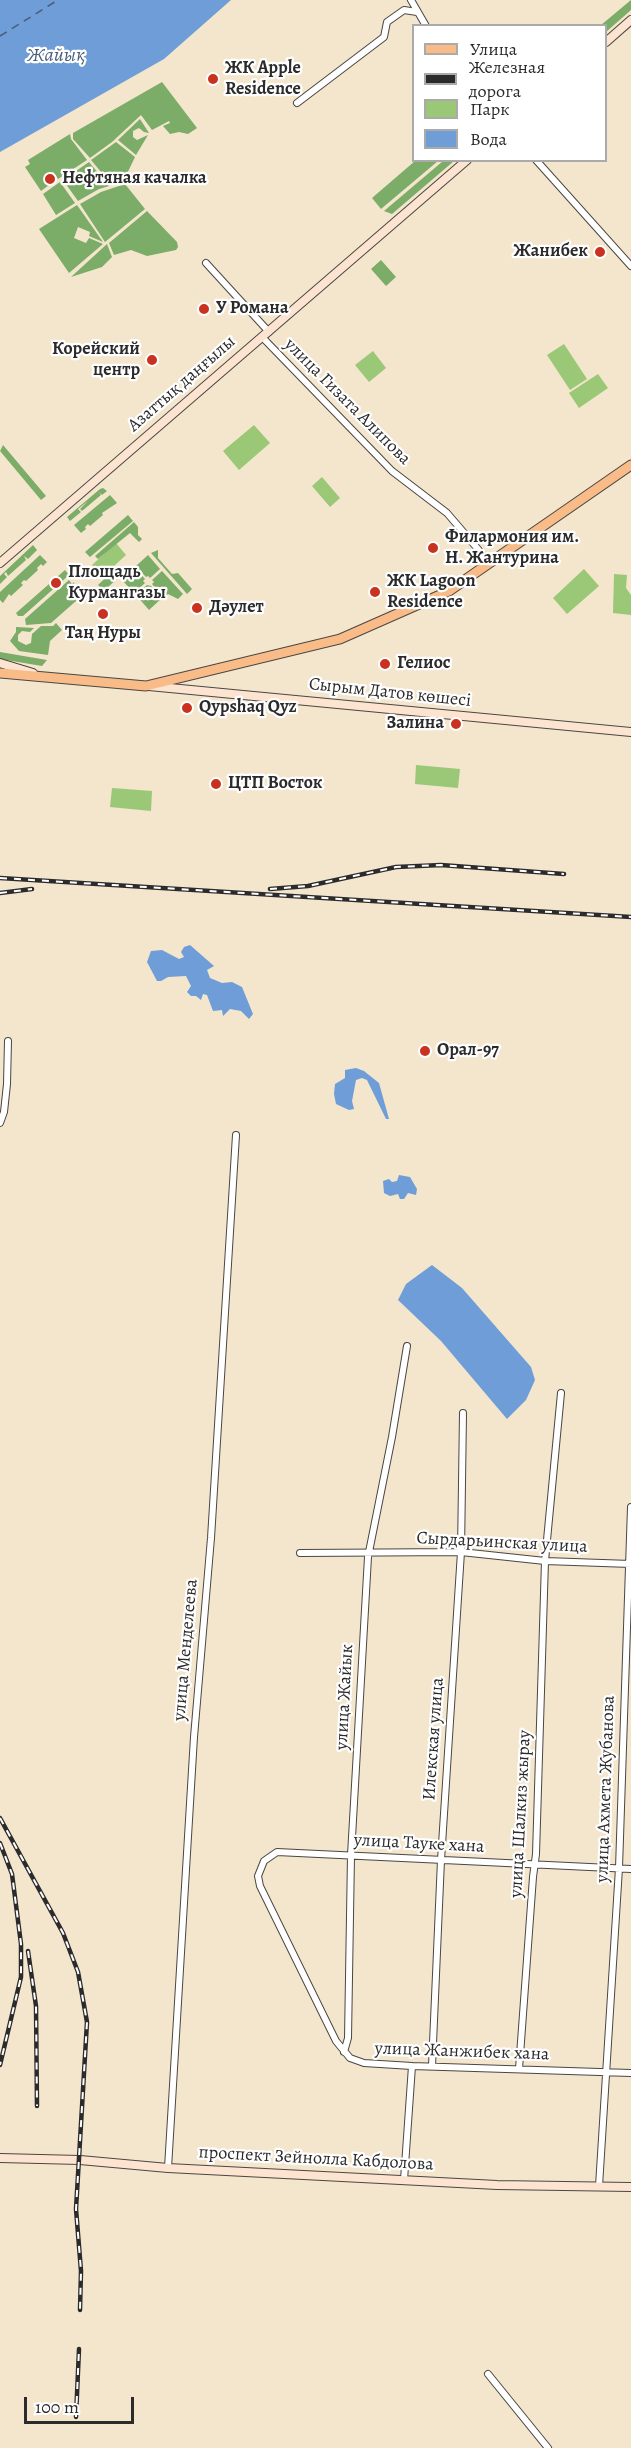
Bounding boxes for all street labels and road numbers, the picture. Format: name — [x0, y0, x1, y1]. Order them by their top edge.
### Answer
street label: Азаттық даңғылы — [124, 331, 240, 437]
street label: улица Гизата Алипова — [279, 334, 415, 470]
street label: Сырым Датов көшесі — [308, 674, 472, 712]
street label: Сырдарьинская улица — [416, 1528, 588, 1558]
street label: улица Менделеева — [169, 1578, 203, 1722]
street label: улица Жайык — [331, 1644, 359, 1750]
street label: Илекская улица — [419, 1677, 449, 1801]
street label: улица Ахмета Жубанова — [592, 1695, 620, 1883]
street label: улица Шалкиз жырау — [506, 1730, 536, 1898]
street label: улица Тауке хана — [353, 1830, 485, 1858]
street label: улица Жанжибек хана — [374, 2038, 550, 2066]
street label: проспект Зейнолла Кабдолова — [198, 2142, 434, 2176]

